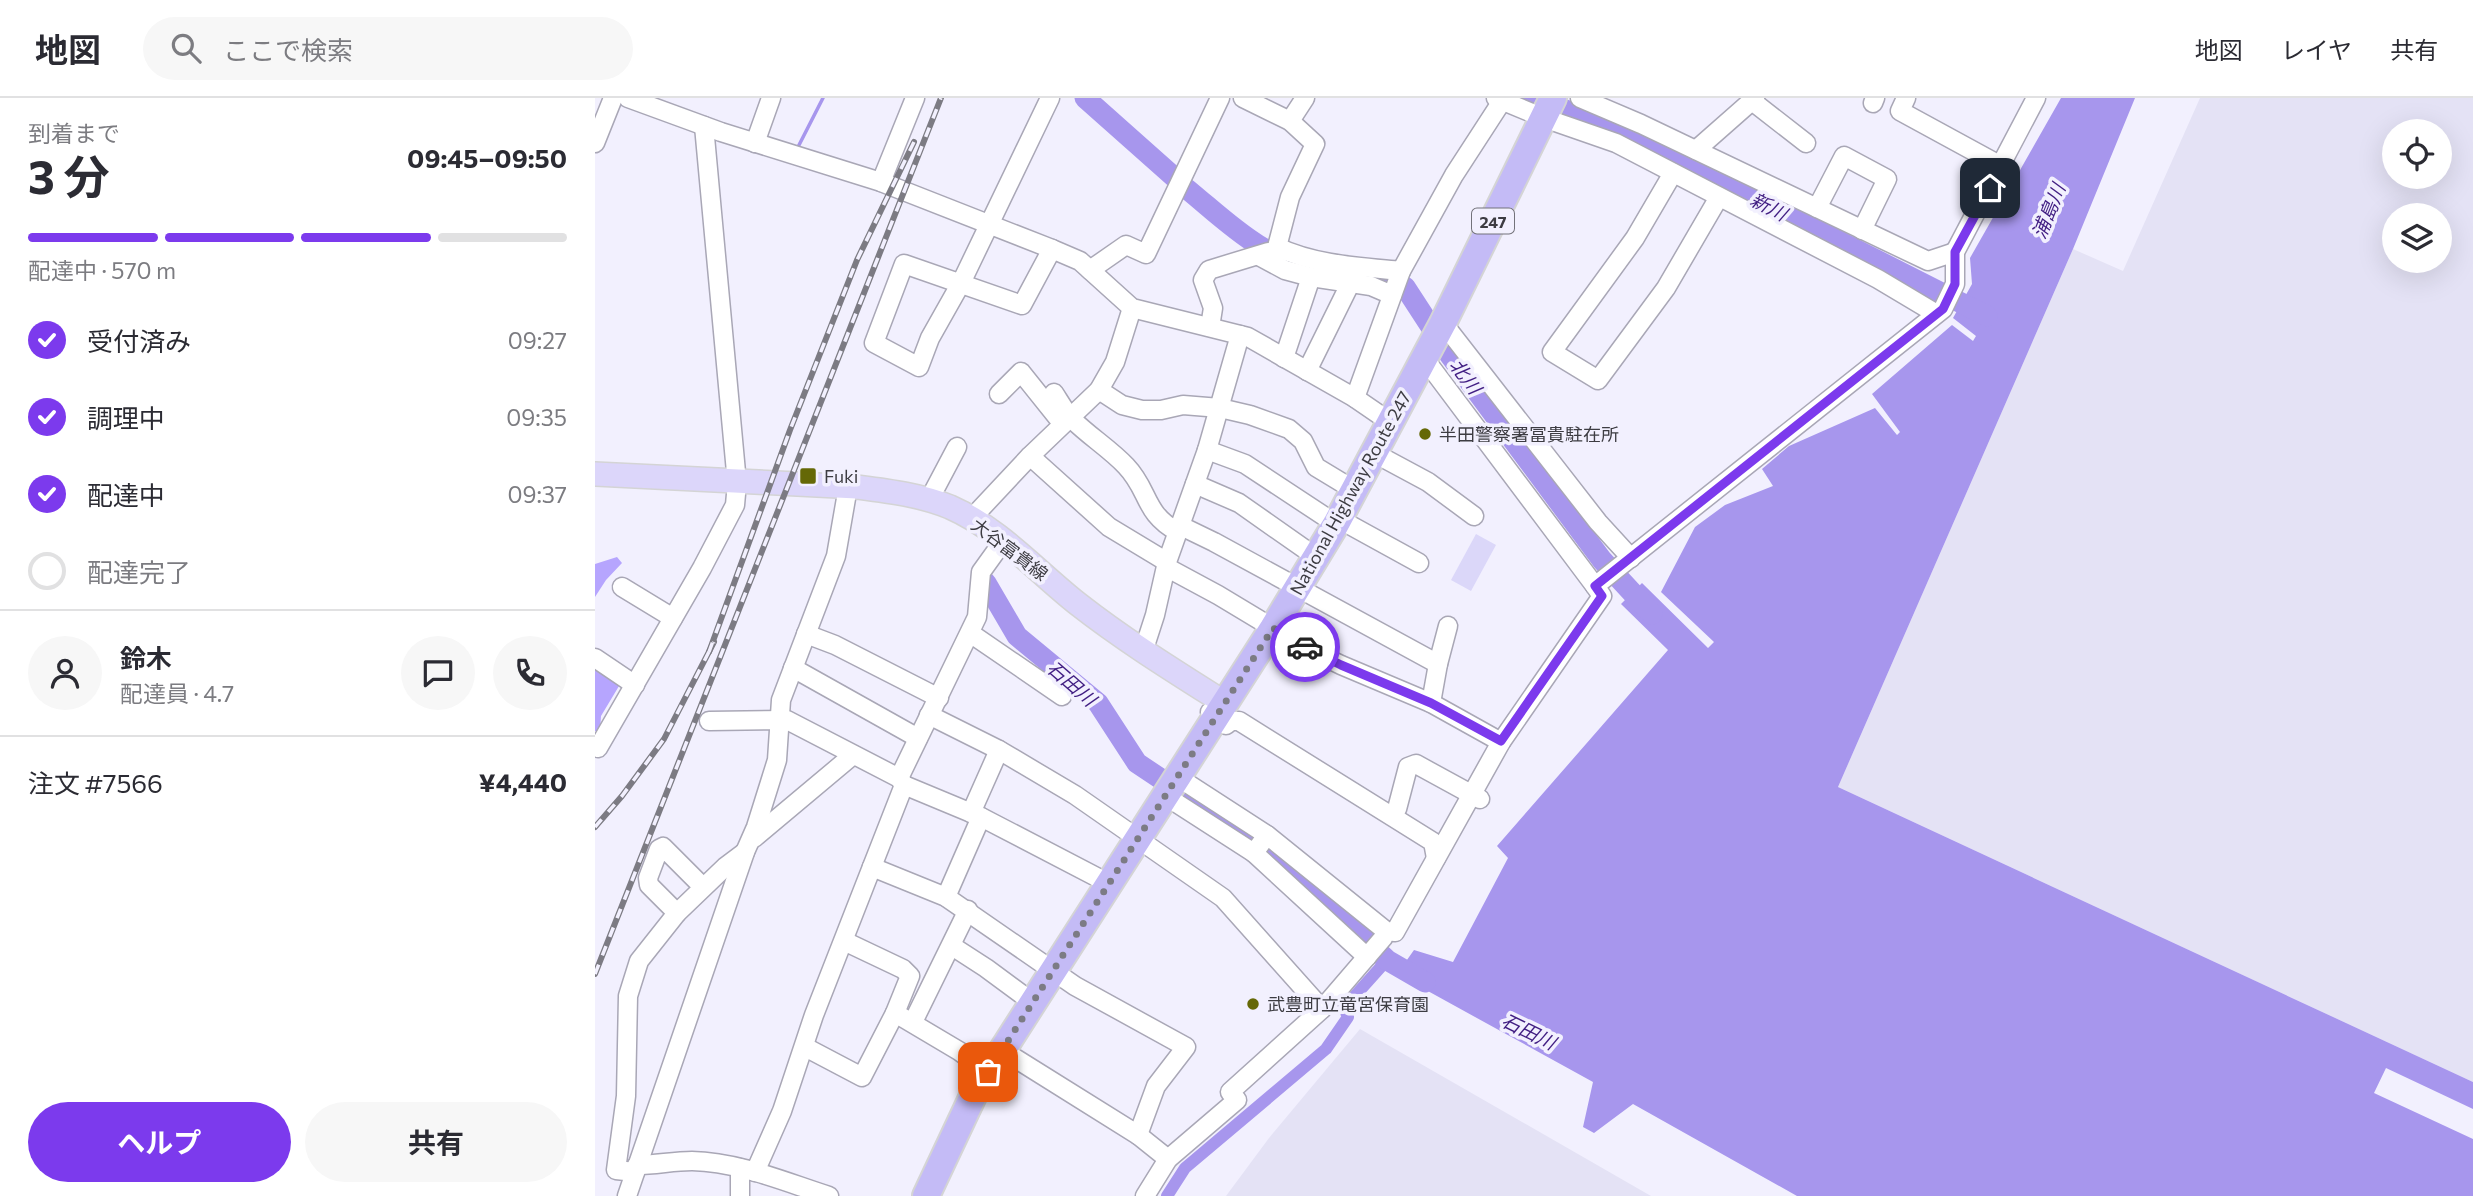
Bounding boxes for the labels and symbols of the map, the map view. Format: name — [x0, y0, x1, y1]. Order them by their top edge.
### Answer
pin — [1960, 158, 2020, 218]
water label: 浦島川 — [2027, 178, 2070, 242]
water label: 新川 — [1747, 187, 1793, 226]
road number: 247 — [1472, 209, 1514, 234]
water label: 北川 — [1445, 354, 1488, 400]
street label: National Highway Route 247 — [1285, 387, 1415, 599]
place label: 半田警察署冨貴駐在所 — [1439, 423, 1619, 445]
marker: 半田警察署冨貴駐在所 — [1417, 426, 1433, 442]
place label: Fuki — [824, 465, 859, 487]
marker: Fuki — [798, 466, 818, 486]
street label: 大谷富貴線 — [967, 513, 1053, 585]
courier — [1270, 612, 1340, 682]
water label: 石田川 — [1043, 656, 1103, 712]
place label: 武豊町立竜宮保育園 — [1267, 993, 1429, 1015]
marker: 武豊町立竜宮保育園 — [1245, 996, 1261, 1012]
water label: 石田川 — [1498, 1008, 1561, 1055]
pin — [958, 1042, 1018, 1102]

